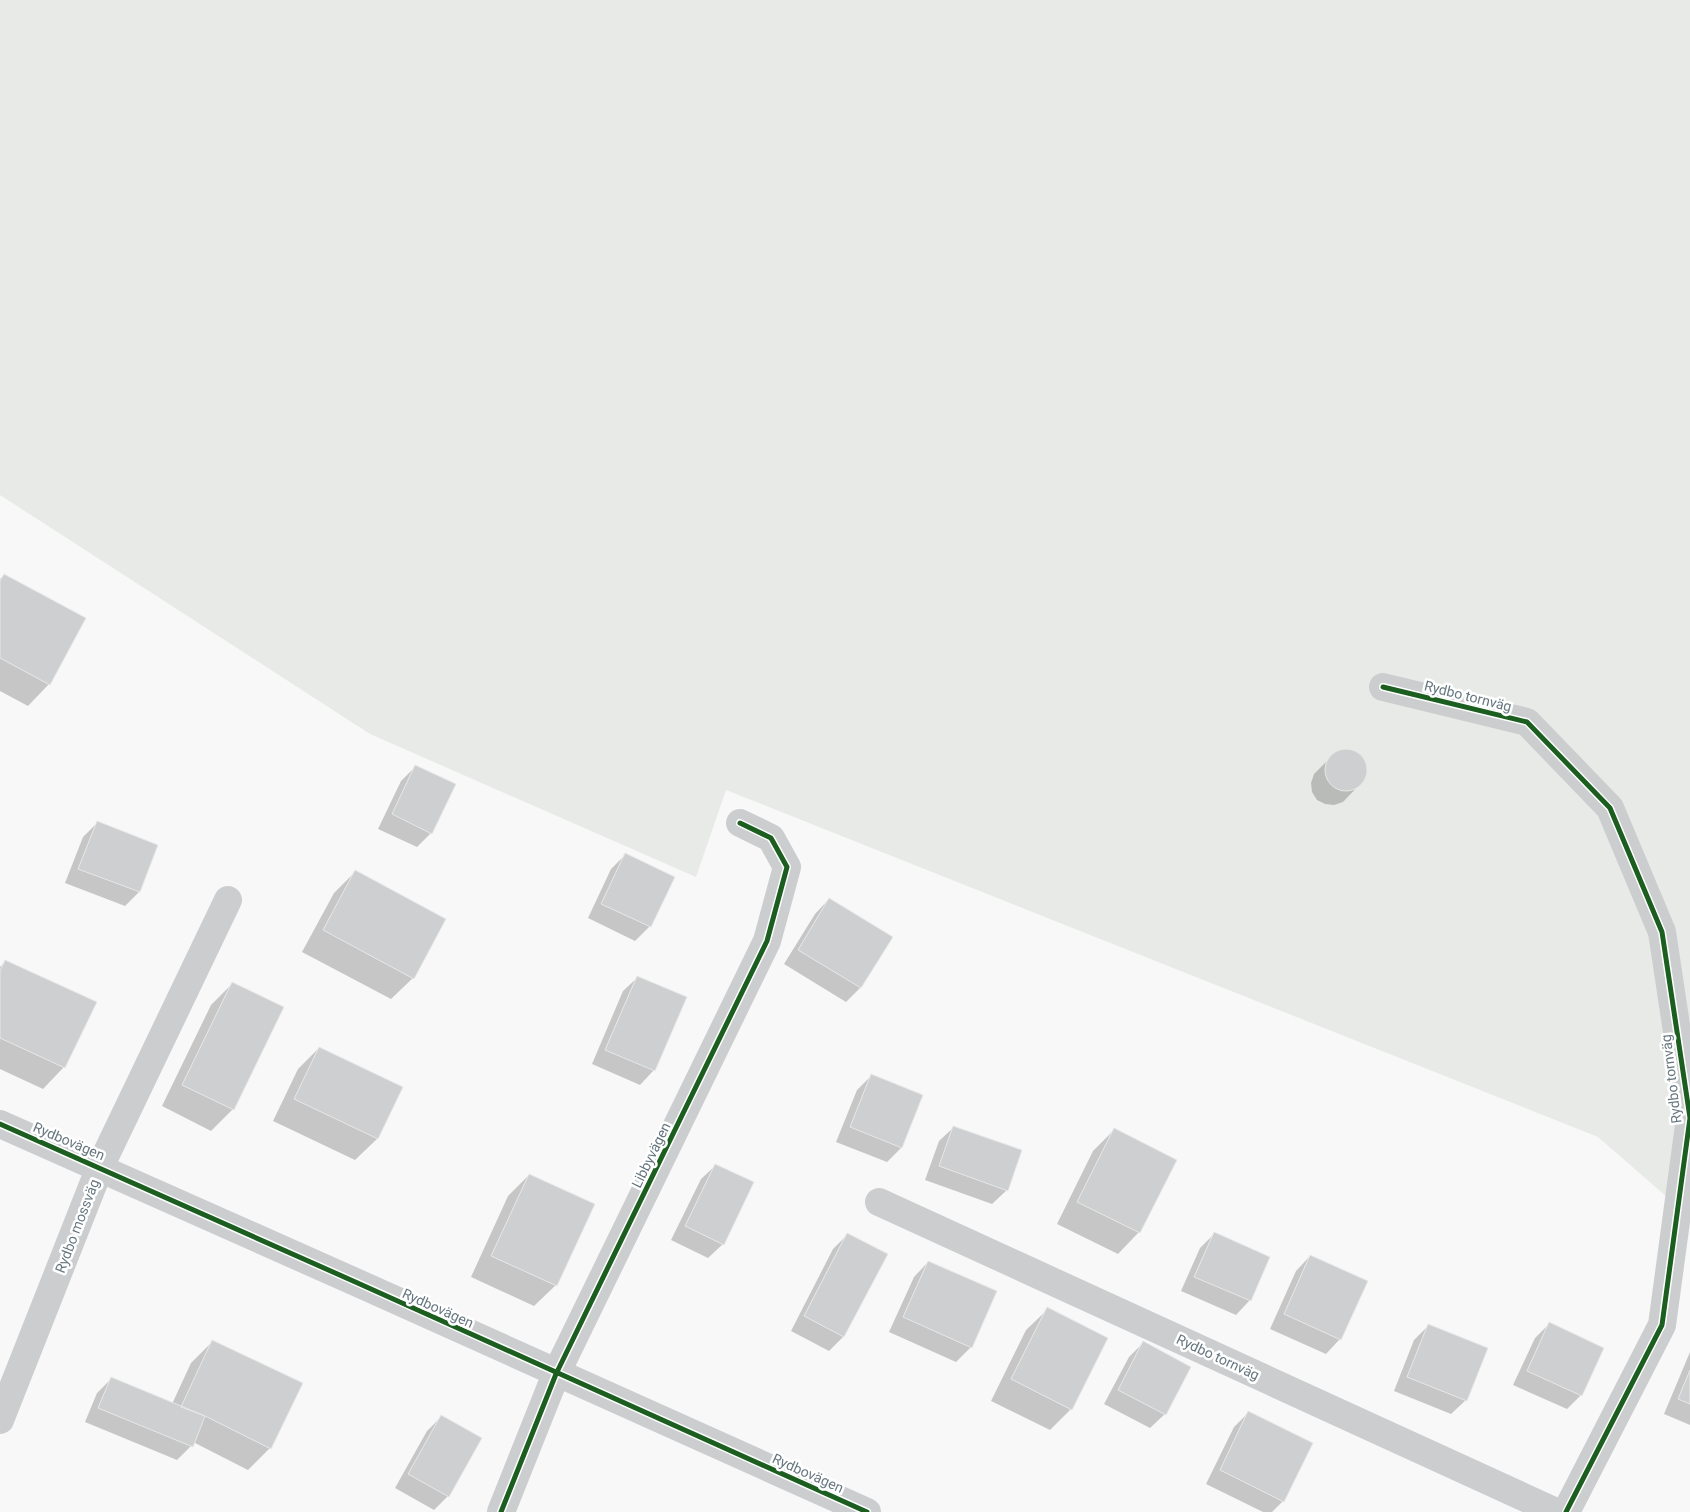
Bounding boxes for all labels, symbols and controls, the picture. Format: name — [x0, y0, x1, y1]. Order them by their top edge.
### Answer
street label: Rydbo tornväg — [1423, 677, 1513, 715]
street label: Rydbo tornväg — [1658, 1034, 1684, 1124]
street label: Rydbovägen — [31, 1119, 107, 1163]
street label: Libbyvägen — [628, 1120, 674, 1190]
street label: Rydbo mossväg — [52, 1177, 102, 1275]
street label: Rydbovägen — [400, 1285, 476, 1331]
street label: Rydbo tornväg — [1174, 1331, 1262, 1383]
street label: Rydbovägen — [770, 1450, 846, 1496]

